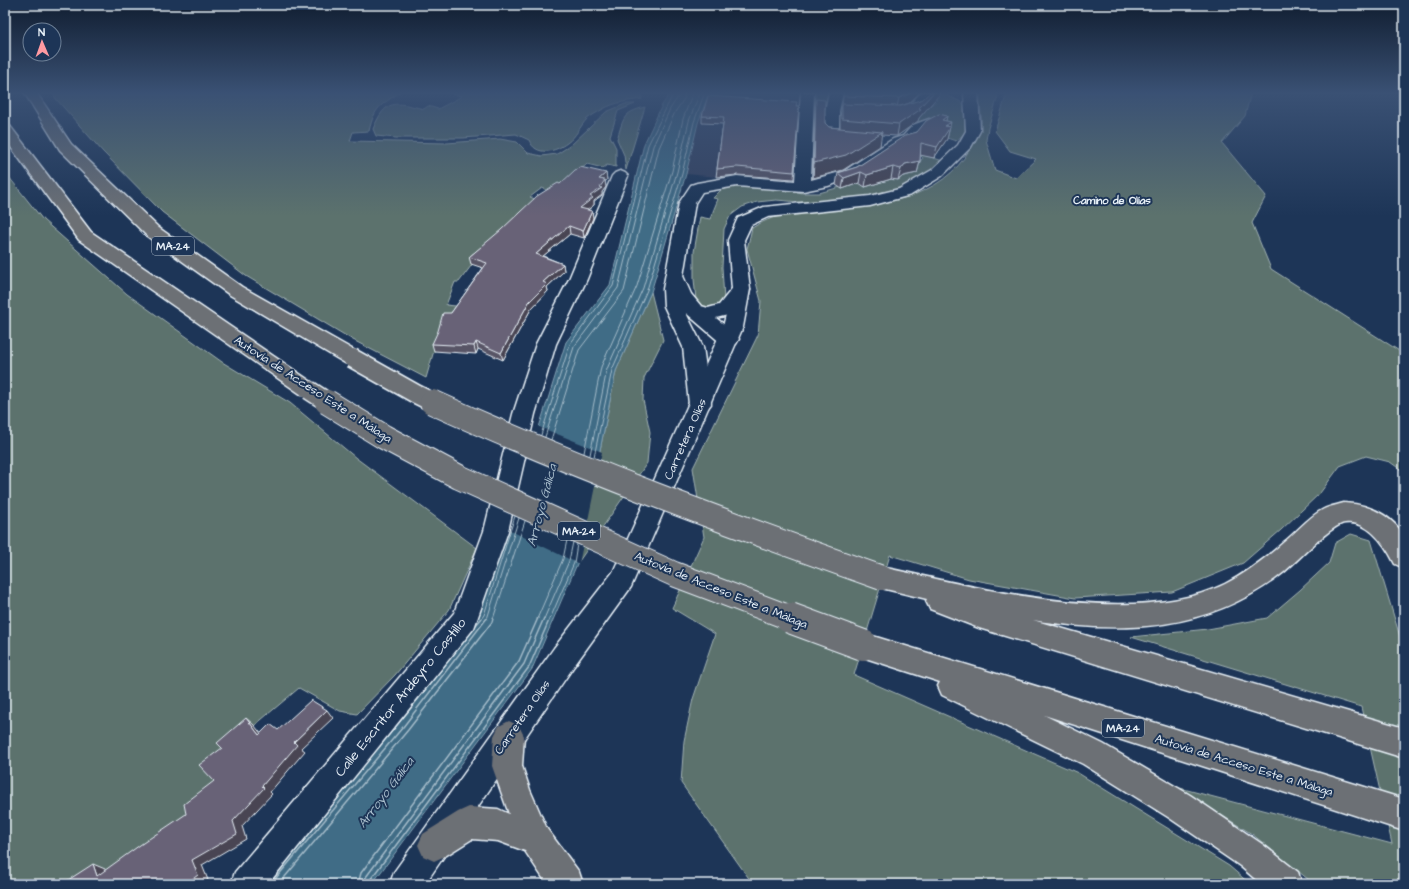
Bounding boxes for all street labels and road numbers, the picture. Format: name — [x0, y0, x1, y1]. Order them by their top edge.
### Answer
road number: MA-24 — [152, 237, 194, 255]
street label: Autovía de Acceso Este a Málaga — [230, 332, 395, 448]
street label: Carretera Olías — [660, 396, 711, 482]
road number: MA-24 — [558, 522, 600, 540]
street label: Autovía de Acceso Este a Málaga — [631, 548, 810, 634]
street label: Calle Escritor Andeyro Castillo — [330, 614, 471, 781]
street label: Carretera Olías — [490, 677, 554, 758]
road number: MA-24 — [1102, 719, 1144, 737]
street label: Autovía de Acceso Este a Málaga — [1153, 730, 1335, 802]

